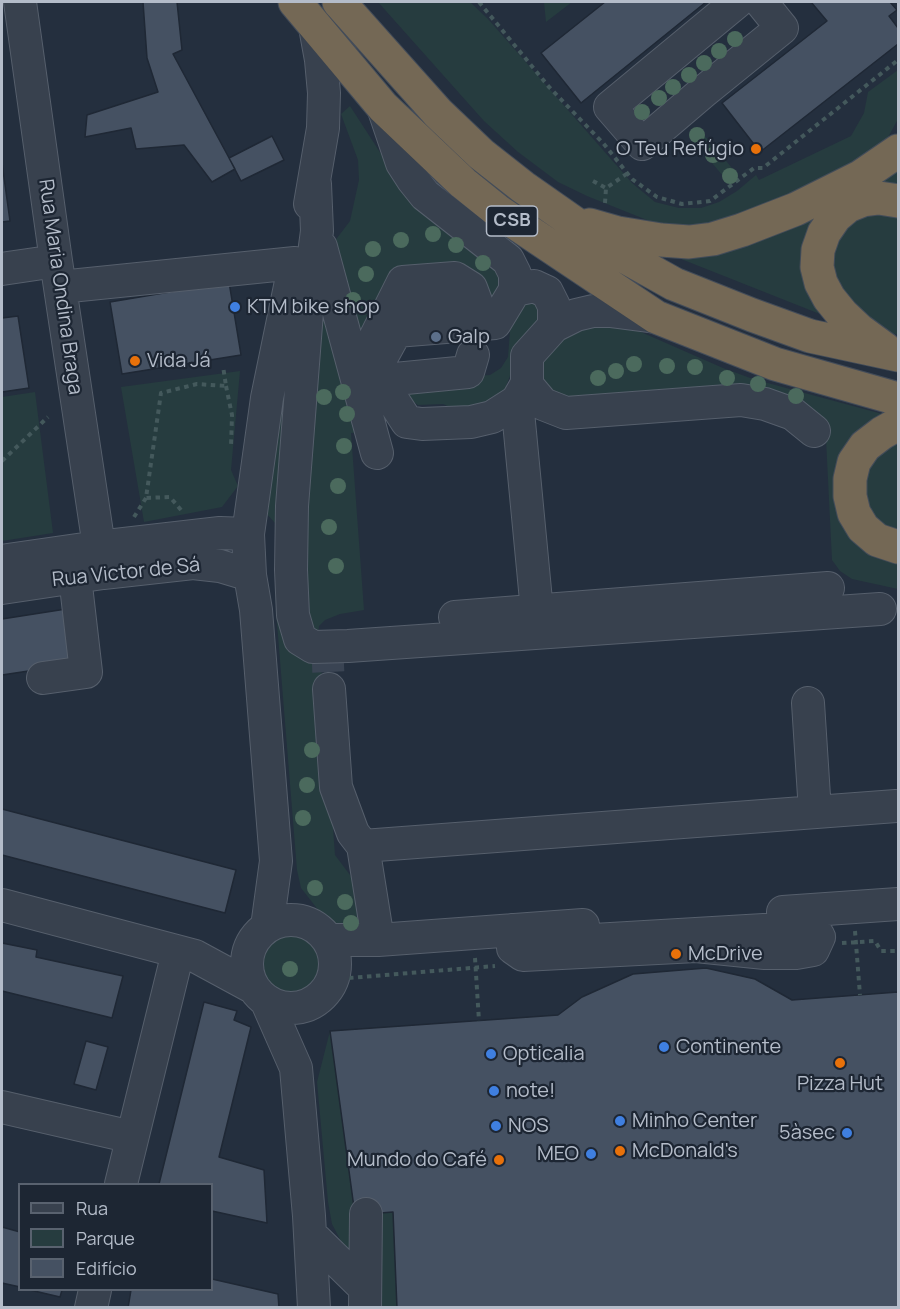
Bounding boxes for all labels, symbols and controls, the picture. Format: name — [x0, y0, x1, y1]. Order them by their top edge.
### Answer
place label: O Teu Refúgio — [616, 137, 744, 161]
marker: O Teu Refúgio — [749, 142, 763, 156]
street label: Rua Maria Ondina Braga — [33, 178, 87, 396]
road number: CSB — [486, 206, 538, 236]
place label: KTM bike shop — [247, 295, 380, 319]
marker: KTM bike shop — [228, 300, 242, 314]
place label: Galp — [448, 325, 490, 349]
marker: Galp — [429, 330, 443, 344]
place label: Vida Já — [147, 349, 211, 373]
marker: Vida Já — [128, 354, 142, 368]
street label: Rua Victor de Sá — [51, 553, 201, 593]
place label: McDrive — [688, 942, 763, 966]
marker: McDrive — [669, 947, 683, 961]
place label: Continente — [676, 1035, 781, 1059]
marker: Continente — [657, 1040, 671, 1054]
place label: Opticalia — [503, 1042, 585, 1066]
marker: Opticalia — [484, 1047, 498, 1061]
marker: Pizza Hut — [833, 1056, 847, 1070]
place label: Pizza Hut — [797, 1072, 883, 1096]
place label: note! — [506, 1079, 555, 1103]
marker: note! — [487, 1084, 501, 1098]
place label: Minho Center — [632, 1109, 757, 1133]
place label: NOS — [508, 1114, 548, 1138]
marker: Minho Center — [613, 1114, 627, 1128]
marker: NOS — [489, 1119, 503, 1133]
place label: 5àsec — [779, 1121, 835, 1145]
marker: 5àsec — [840, 1126, 854, 1140]
place label: McDonald's — [632, 1139, 738, 1163]
place label: MEO — [537, 1142, 579, 1166]
marker: McDonald's — [613, 1144, 627, 1158]
marker: MEO — [584, 1147, 598, 1161]
place label: Mundo do Café — [347, 1148, 487, 1172]
marker: Mundo do Café — [492, 1153, 506, 1167]
legend — [18, 1183, 213, 1291]
text: Rua — [76, 1196, 108, 1220]
text: Parque — [76, 1226, 135, 1250]
text: Edifício — [76, 1256, 137, 1280]

